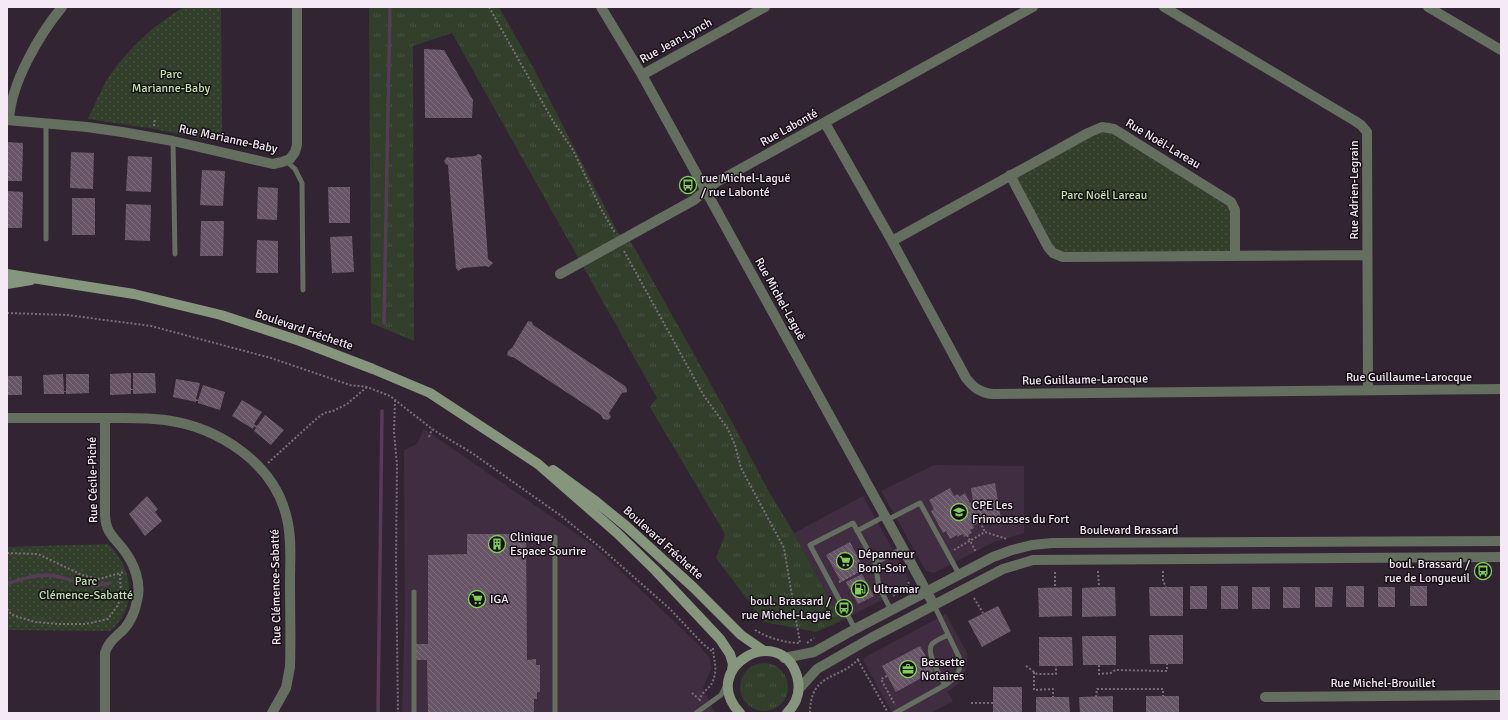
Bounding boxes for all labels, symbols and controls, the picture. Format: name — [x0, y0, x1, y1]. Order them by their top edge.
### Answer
street label: Rue Jean-Lynch — [637, 15, 715, 67]
park label: Parc Marianne-Baby — [132, 67, 211, 96]
street label: Rue Labonté — [758, 106, 820, 150]
street label: Rue Noël-Lareau — [1123, 116, 1203, 172]
street label: Rue Marianne-Baby — [177, 121, 279, 157]
street label: Rue Adrien-Legrain — [1347, 141, 1362, 239]
place label: rue Michel-Laguë / rue Labonté — [701, 171, 790, 200]
bus stop icon: rue Michel-Laguë / rue Labonté — [678, 175, 698, 195]
park label: Parc Noël Lareau — [1061, 188, 1147, 203]
street label: Rue Michel-Laguë — [751, 255, 809, 343]
street label: Boulevard Fréchette — [253, 306, 355, 354]
street label: Rue Guillaume-Larocque — [1346, 370, 1472, 385]
street label: Rue Guillaume-Larocque — [1022, 371, 1148, 389]
street label: Rue Cécile-Piché — [85, 437, 101, 523]
place label: CPE Les Frimousses du Fort — [972, 498, 1069, 527]
school or university icon: CPE Les Frimousses du Fort — [949, 502, 969, 522]
street label: Boulevard Fréchette — [620, 503, 706, 583]
street label: Boulevard Brassard — [1080, 523, 1178, 538]
street label: Rue Clémence-Sabatté — [267, 529, 285, 645]
place label: Clinique Espace Sourire — [510, 530, 586, 559]
building icon: Clinique Espace Sourire — [487, 534, 507, 554]
place label: Dépanneur Boni-Soir — [858, 547, 915, 576]
supermarket icon: Dépanneur Boni-Soir — [835, 551, 855, 571]
place label: boul. Brassard / rue de Longueuil — [1384, 557, 1470, 586]
bus stop icon: boul. Brassard / rue de Longueuil — [1473, 561, 1493, 581]
park label: Parc Clémence-Sabatté — [39, 574, 133, 603]
fuel station icon: Ultramar — [850, 579, 870, 599]
place label: Ultramar — [873, 582, 920, 597]
supermarket icon: IGA — [467, 589, 487, 609]
place label: IGA — [490, 592, 509, 607]
place label: boul. Brassard / rue Michel-Laguë — [742, 594, 831, 623]
bus stop icon: boul. Brassard / rue Michel-Laguë — [834, 598, 854, 618]
place label: Bessette Notaires — [921, 655, 965, 684]
office icon: Bessette Notaires — [898, 659, 918, 679]
street label: Rue Michel-Brouillet — [1330, 676, 1436, 691]

